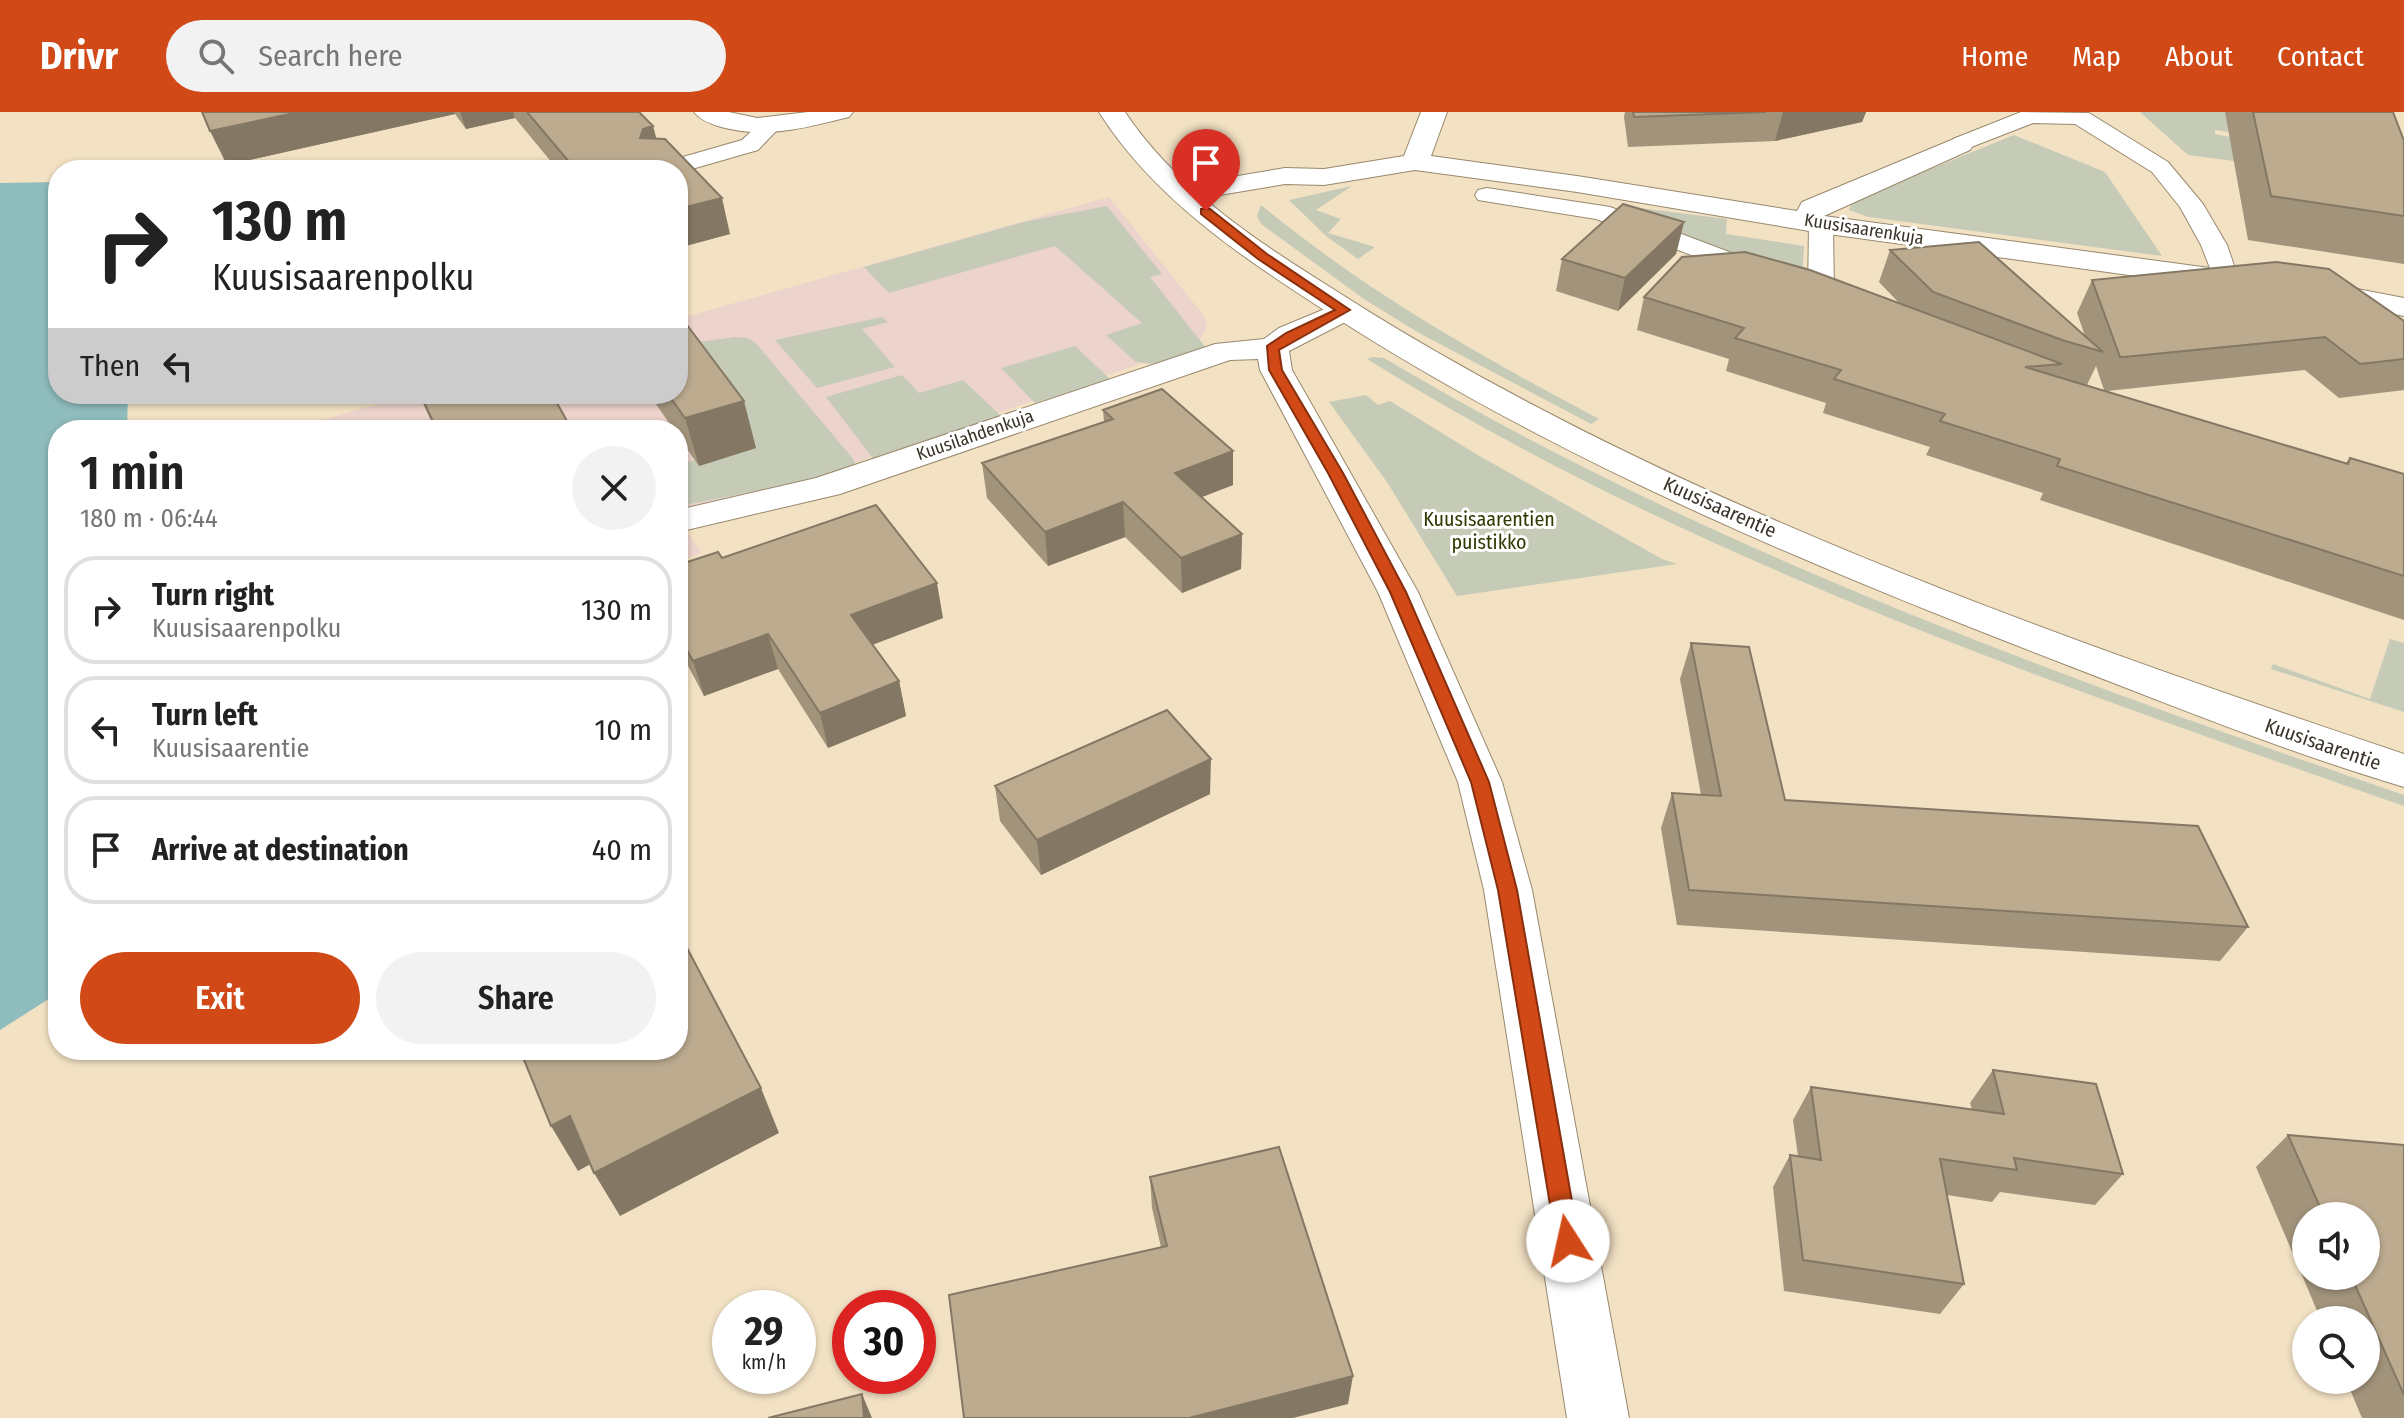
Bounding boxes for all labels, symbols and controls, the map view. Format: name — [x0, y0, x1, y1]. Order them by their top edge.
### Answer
search box — [166, 20, 726, 92]
text: Drivr — [40, 33, 118, 79]
icon: search — [194, 34, 238, 78]
text: Search here — [258, 38, 403, 74]
text: Home — [1961, 40, 2028, 73]
text: Map — [2072, 40, 2121, 73]
text: About — [2165, 40, 2233, 73]
text: Contact — [2277, 40, 2364, 73]
pin — [1172, 129, 1240, 211]
icon: arrive — [1184, 141, 1228, 185]
text: 130 m — [212, 188, 347, 255]
icon: right — [80, 192, 184, 296]
street label: Kuusisaarenkuja — [1803, 209, 1926, 249]
text: Kuusisaarenpolku — [212, 256, 474, 300]
icon: left — [156, 344, 200, 388]
text: Then — [80, 348, 140, 384]
street label: Kuusilahdenkuja — [914, 405, 1037, 465]
text: 1 min — [80, 444, 185, 502]
button: close — [572, 446, 656, 530]
street label: Kuusisaarentie — [1660, 471, 1780, 543]
text: 180 m · 06:44 — [80, 503, 218, 534]
park label: Kuusisaarentien puistikko — [1423, 507, 1555, 554]
text: Turn right — [152, 577, 274, 613]
icon: right — [84, 588, 128, 632]
text: 130 m — [581, 592, 652, 628]
text: Kuusisaarenpolku — [152, 613, 341, 644]
text: Turn left — [152, 697, 258, 733]
icon: left — [84, 708, 128, 752]
text: 10 m — [595, 712, 652, 748]
street label: Kuusisaarentie — [2262, 713, 2384, 775]
text: Kuusisaarentie — [152, 733, 309, 764]
icon: arrive — [84, 828, 128, 872]
text: Arrive at destination — [152, 832, 409, 868]
text: 40 m — [592, 832, 652, 868]
button: Exit — [80, 952, 360, 1044]
button: Share — [376, 952, 656, 1044]
position arrow — [1526, 1199, 1610, 1283]
map controls — [2292, 1202, 2380, 1394]
button: sound — [2292, 1202, 2380, 1290]
speed limit sign: 30 — [832, 1290, 936, 1394]
button: search — [2292, 1306, 2380, 1394]
text: 29 — [744, 1308, 783, 1356]
text: km/h — [742, 1350, 786, 1374]

